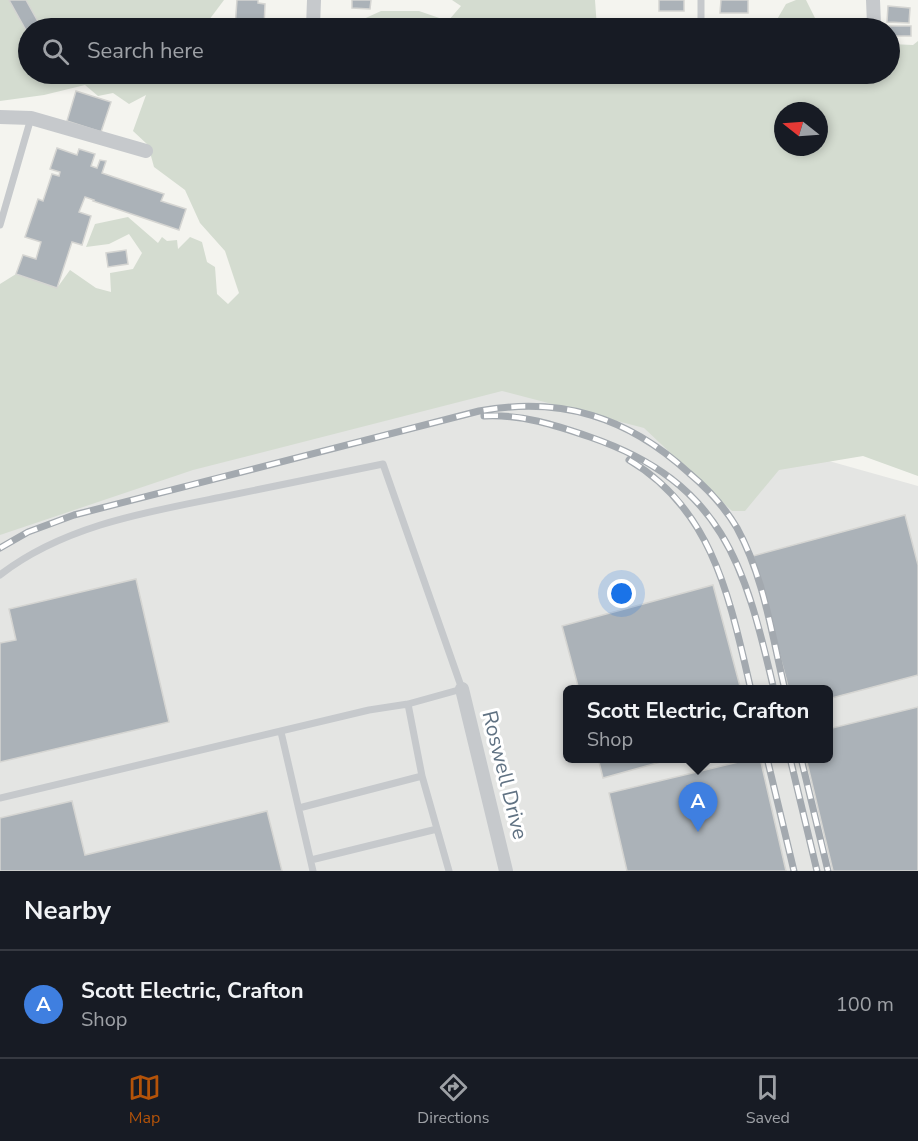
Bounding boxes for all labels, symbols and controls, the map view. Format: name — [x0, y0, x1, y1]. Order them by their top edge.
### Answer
search box — [18, 18, 900, 84]
icon: search — [39, 35, 72, 68]
text: Search here — [87, 36, 204, 66]
north arrow — [774, 102, 828, 156]
your location — [607, 579, 636, 608]
popup — [563, 685, 833, 763]
text: Scott Electric, Crafton — [587, 696, 809, 726]
street label: Roswell Drive — [475, 708, 535, 842]
text: Shop — [587, 726, 633, 753]
pin: A — [678, 782, 718, 832]
text: Nearby — [24, 893, 111, 928]
text: Scott Electric, Crafton — [81, 976, 304, 1006]
text: A — [36, 991, 51, 1018]
text: 100 m — [836, 991, 894, 1018]
text: Shop — [81, 1006, 127, 1033]
tab: Map — [128, 1071, 161, 1129]
tab: Directions — [417, 1071, 489, 1129]
tab: Saved — [746, 1071, 790, 1129]

